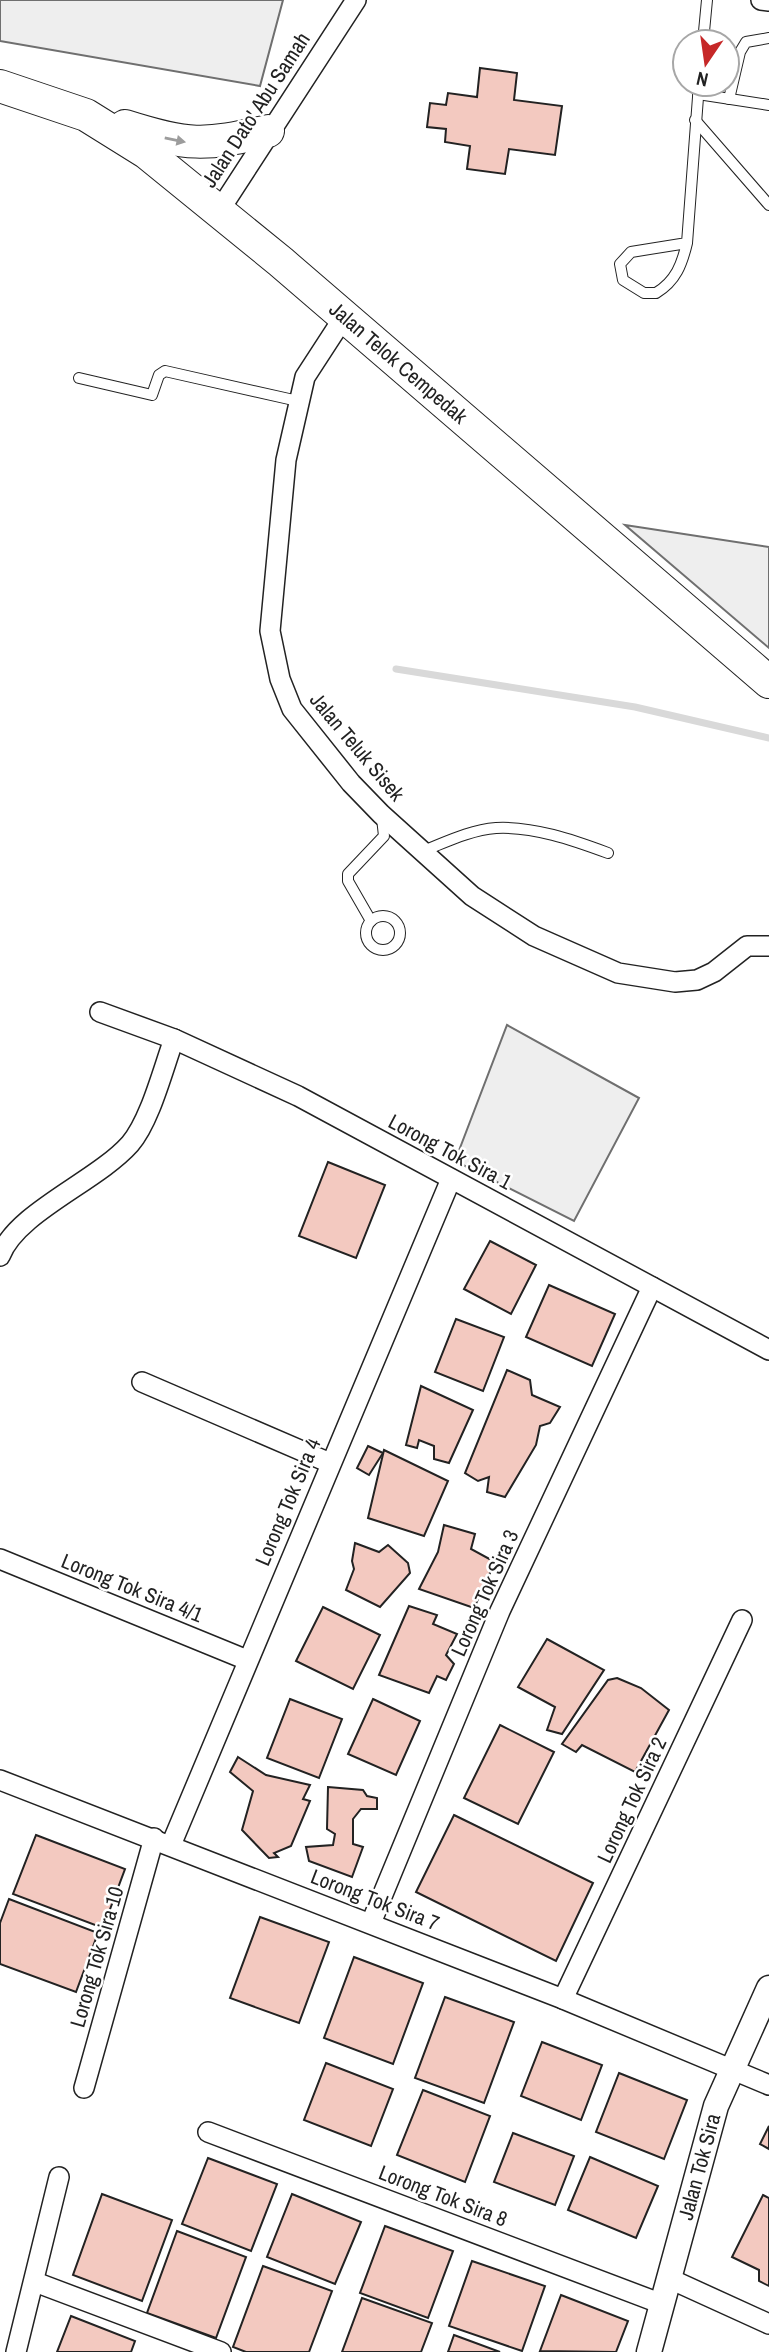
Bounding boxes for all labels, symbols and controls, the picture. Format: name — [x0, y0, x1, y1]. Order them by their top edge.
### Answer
street label: Jalan Dato' Abu Samah — [195, 27, 317, 193]
north arrow — [671, 28, 741, 98]
text: N — [694, 66, 711, 93]
one-way arrow — [165, 135, 187, 146]
street label: Jalan Telok Cempedak — [323, 295, 474, 430]
street label: Jalan Teluk Sisek — [303, 686, 412, 808]
street label: Lorong Tok Sira 1 — [384, 1107, 517, 1196]
street label: Lorong Tok Sira 4 — [248, 1433, 328, 1570]
street label: Lorong Tok Sira 3 — [444, 1525, 525, 1661]
street label: Lorong Tok Sira 4/1 — [57, 1546, 208, 1629]
street label: Lorong Tok Sira 2 — [590, 1732, 673, 1867]
street label: Lorong Tok Sira 7 — [307, 1862, 444, 1937]
street label: Lorong Tok Sira 10 — [63, 1883, 130, 2031]
street label: Jalan Tok Sira — [671, 2110, 727, 2223]
street label: Lorong Tok Sira 8 — [375, 2158, 512, 2233]

